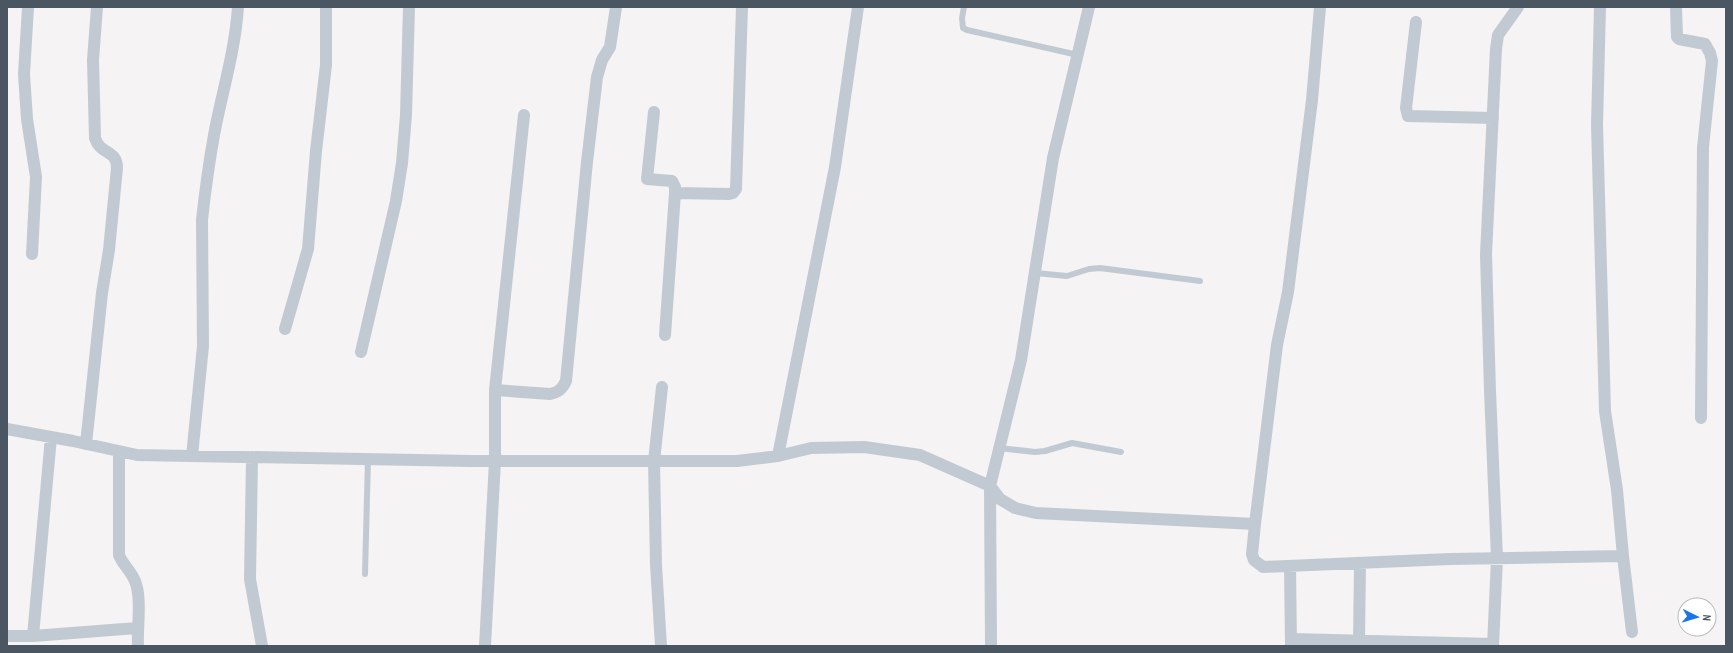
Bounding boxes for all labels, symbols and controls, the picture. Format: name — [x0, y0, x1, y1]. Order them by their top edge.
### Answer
north arrow — [1677, 597, 1717, 637]
text: N — [1700, 614, 1714, 621]

